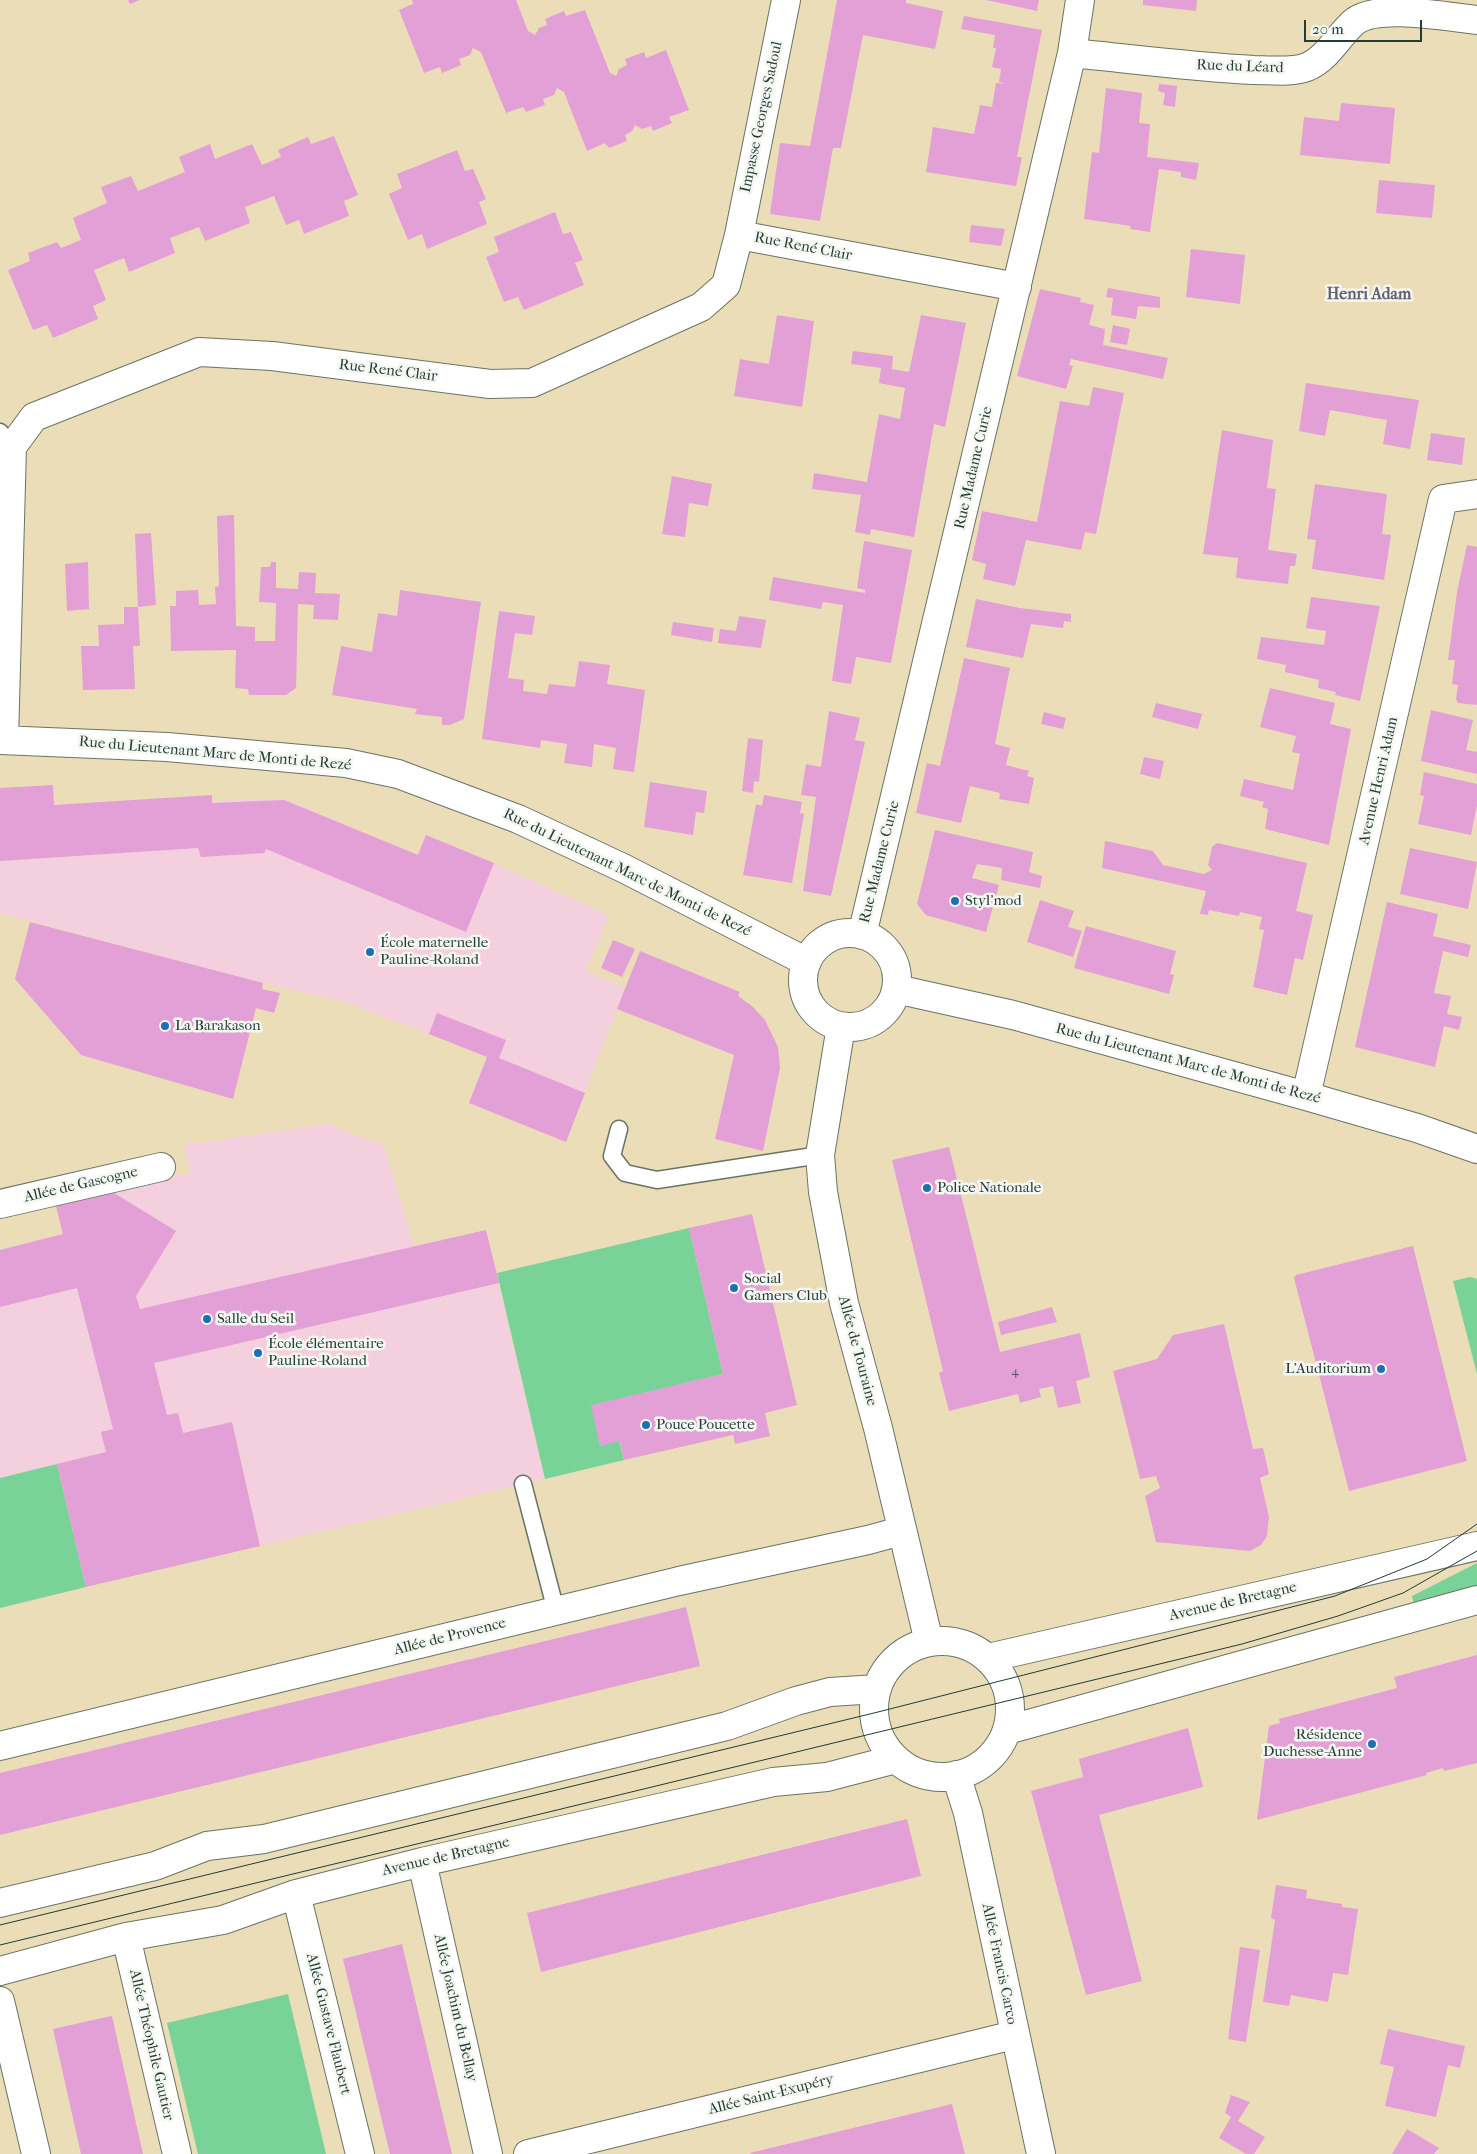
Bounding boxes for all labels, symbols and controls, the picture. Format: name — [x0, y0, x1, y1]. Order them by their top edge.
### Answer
scale bar — [1307, 10, 1424, 42]
text: 20 m — [1312, 20, 1344, 38]
street label: Impasse Georges Sadoul — [737, 40, 787, 194]
street label: Rue du Léard — [1196, 56, 1284, 78]
street label: Rue René Clair — [753, 229, 853, 265]
district label: Henri Adam — [1327, 285, 1411, 305]
street label: Rue René Clair — [338, 356, 438, 386]
street label: Rue Madame Curie — [951, 405, 997, 531]
street label: Avenue Henri Adam — [1356, 715, 1402, 847]
street label: Rue du Lieutenant Marc de Monti de Rezé — [78, 733, 352, 775]
street label: Rue Madame Curie — [856, 799, 904, 925]
street label: Rue du Lieutenant Marc de Monti de Rezé — [500, 805, 754, 941]
place label: Styl'mod — [965, 892, 1022, 910]
marker: Styl'mod — [949, 895, 961, 907]
place label: École maternelle Pauline-Roland — [380, 934, 488, 969]
marker: École maternelle Pauline-Roland — [364, 946, 376, 958]
place label: La Barakason — [175, 1017, 261, 1035]
marker: La Barakason — [159, 1020, 171, 1032]
street label: Rue du Lieutenant Marc de Monti de Rezé — [1054, 1020, 1322, 1108]
street label: Allée de Gascogne — [22, 1163, 140, 1207]
place label: Police Nationale — [937, 1179, 1041, 1197]
marker: Police Nationale — [921, 1182, 933, 1194]
place label: Social Gamers Club — [744, 1270, 827, 1305]
marker: Social Gamers Club — [728, 1282, 740, 1294]
street label: Allée de Touraine — [834, 1294, 880, 1408]
place label: Salle du Seil — [217, 1310, 294, 1328]
marker: Salle du Seil — [201, 1313, 213, 1325]
place label: École élémentaire Pauline-Roland — [268, 1335, 384, 1370]
marker: École élémentaire Pauline-Roland — [252, 1347, 264, 1359]
place label: L'Auditorium — [1285, 1360, 1371, 1378]
marker: L'Auditorium — [1375, 1363, 1387, 1375]
house number: 4 — [1011, 1365, 1019, 1379]
place label: Pouce Poucette — [656, 1416, 755, 1434]
marker: Pouce Poucette — [640, 1419, 652, 1431]
street label: Avenue de Bretagne — [1167, 1579, 1299, 1625]
street label: Allée de Provence — [392, 1614, 508, 1660]
place label: Résidence Duchesse-Anne — [1263, 1726, 1362, 1761]
marker: Résidence Duchesse-Anne — [1366, 1738, 1378, 1750]
street label: Avenue de Bretagne — [380, 1834, 512, 1880]
street label: Allée Francis Carco — [977, 1902, 1021, 2026]
street label: Allée Joachim du Bellay — [429, 1932, 481, 2084]
street label: Allée Gustave Flaubert — [302, 1951, 354, 2097]
street label: Allée Théophile Gautier — [125, 1968, 177, 2122]
street label: Allée Saint-Exupéry — [707, 2071, 835, 2119]

